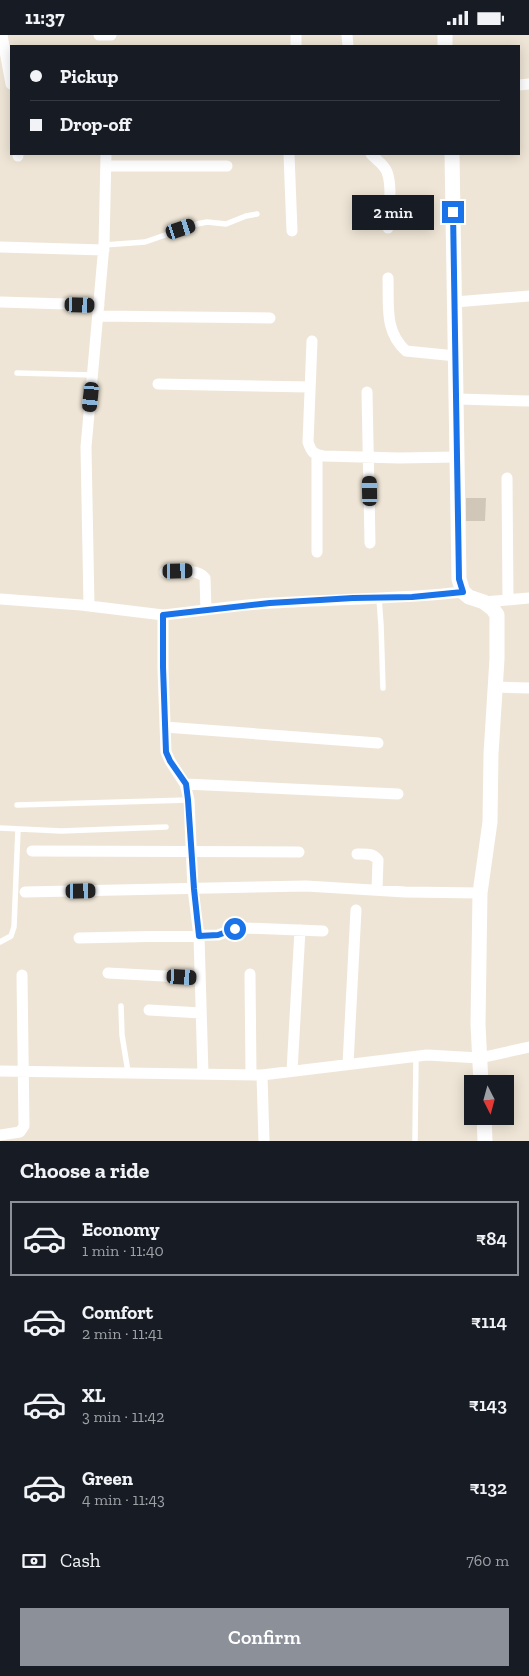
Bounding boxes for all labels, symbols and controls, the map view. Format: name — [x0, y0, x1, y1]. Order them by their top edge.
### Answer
text: 11:37 — [25, 6, 65, 29]
text: Pickup — [60, 65, 118, 88]
text: Drop-off — [60, 113, 131, 136]
callout: 2 min — [353, 195, 436, 229]
route end — [442, 201, 464, 223]
text: 2 min — [373, 203, 413, 222]
car — [164, 217, 197, 241]
car — [64, 297, 95, 313]
car — [81, 381, 100, 413]
car — [362, 476, 377, 506]
car — [162, 563, 193, 579]
car — [65, 883, 96, 899]
route start — [224, 918, 246, 940]
car — [166, 969, 197, 985]
north arrow — [464, 1075, 514, 1125]
map controls — [464, 1075, 514, 1125]
text: Choose a ride — [20, 1157, 150, 1184]
icon: car — [22, 1216, 67, 1261]
text: Economy — [82, 1218, 160, 1241]
text: ₹84 — [476, 1227, 507, 1250]
text: 1 min · 11:40 — [82, 1241, 164, 1260]
icon: car — [22, 1299, 67, 1344]
text: Comfort — [82, 1301, 153, 1324]
text: ₹114 — [471, 1310, 507, 1333]
text: 2 min · 11:41 — [82, 1324, 163, 1343]
icon: car — [22, 1382, 67, 1427]
text: XL — [82, 1384, 105, 1407]
text: ₹143 — [469, 1393, 507, 1416]
text: 3 min · 11:42 — [82, 1407, 164, 1426]
icon: car — [22, 1465, 67, 1510]
text: Green — [82, 1467, 133, 1490]
text: ₹132 — [469, 1476, 507, 1499]
text: 4 min · 11:43 — [82, 1490, 165, 1509]
icon: cash — [20, 1547, 48, 1575]
text: Cash — [60, 1549, 100, 1572]
text: 760 m — [466, 1551, 509, 1570]
button: Confirm — [20, 1608, 509, 1666]

